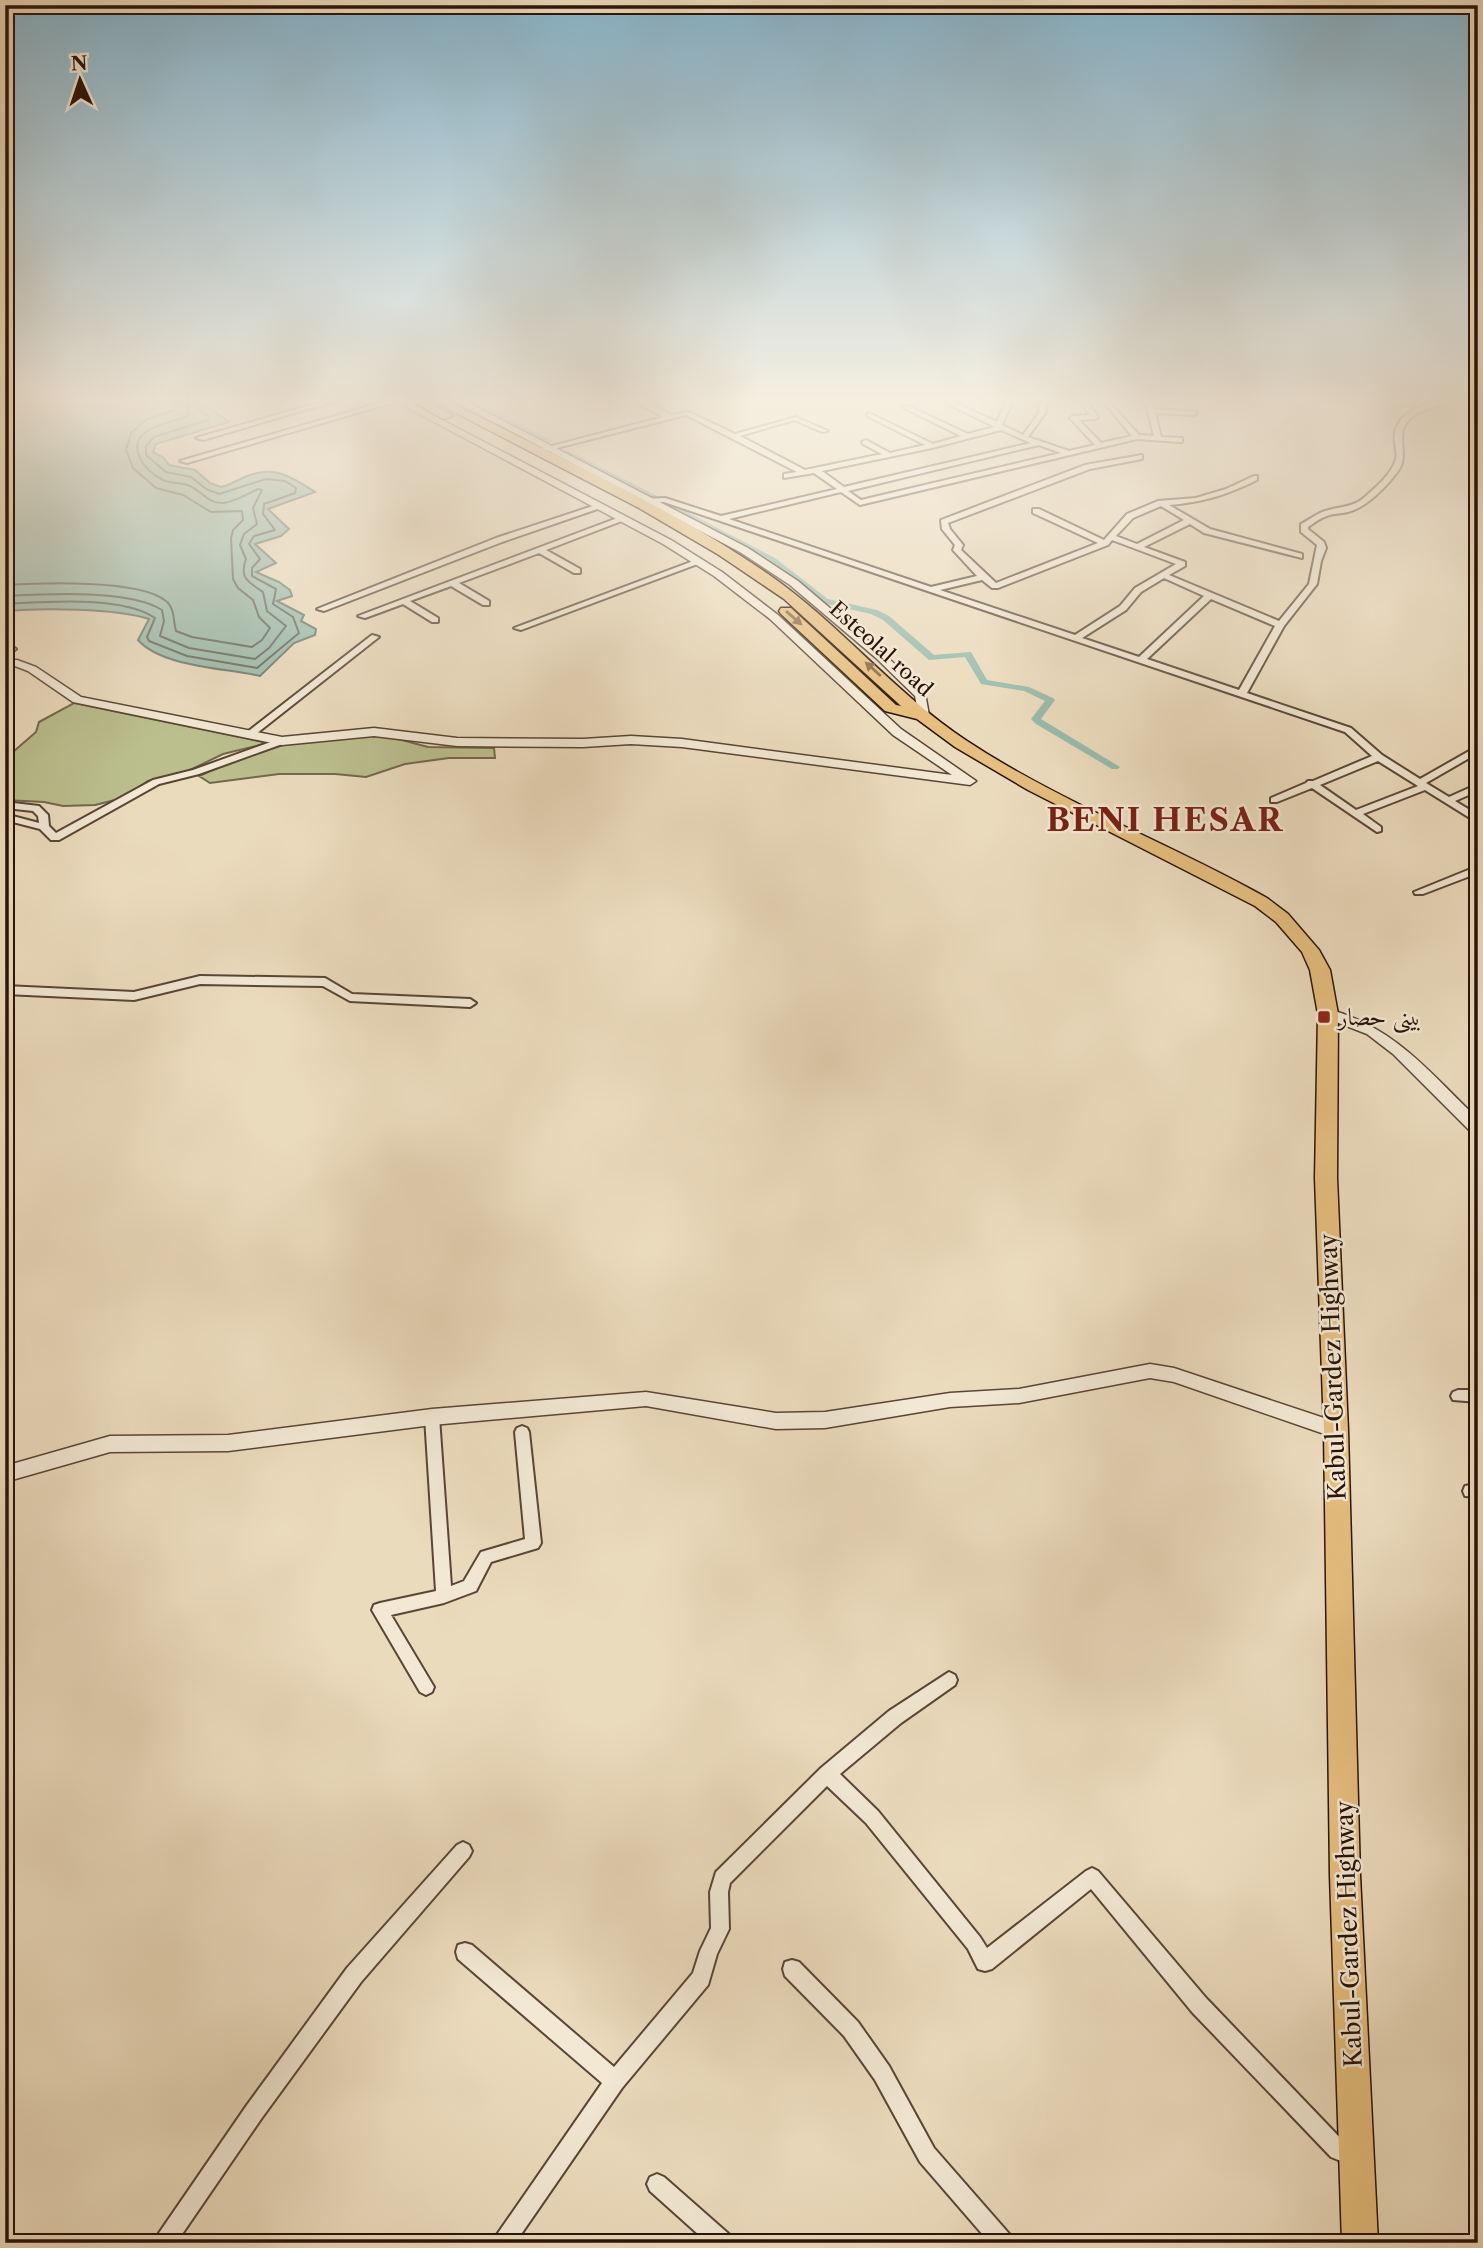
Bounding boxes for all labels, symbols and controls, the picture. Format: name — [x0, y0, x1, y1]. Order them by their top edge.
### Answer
north arrow — [46, 46, 116, 116]
text: N — [70, 52, 88, 75]
street label: Esteolal road — [825, 596, 938, 702]
one-way arrow — [785, 609, 802, 625]
one-way arrow — [865, 662, 882, 678]
district label: BENI HESAR — [1046, 800, 1284, 839]
place label: بینی حصار — [1336, 1002, 1421, 1034]
marker: بینی حصار — [1316, 1009, 1332, 1025]
street label: Kabul-Gardez Highway — [1313, 1233, 1352, 1501]
street label: Kabul-Gardez Highway — [1329, 1800, 1368, 2068]

